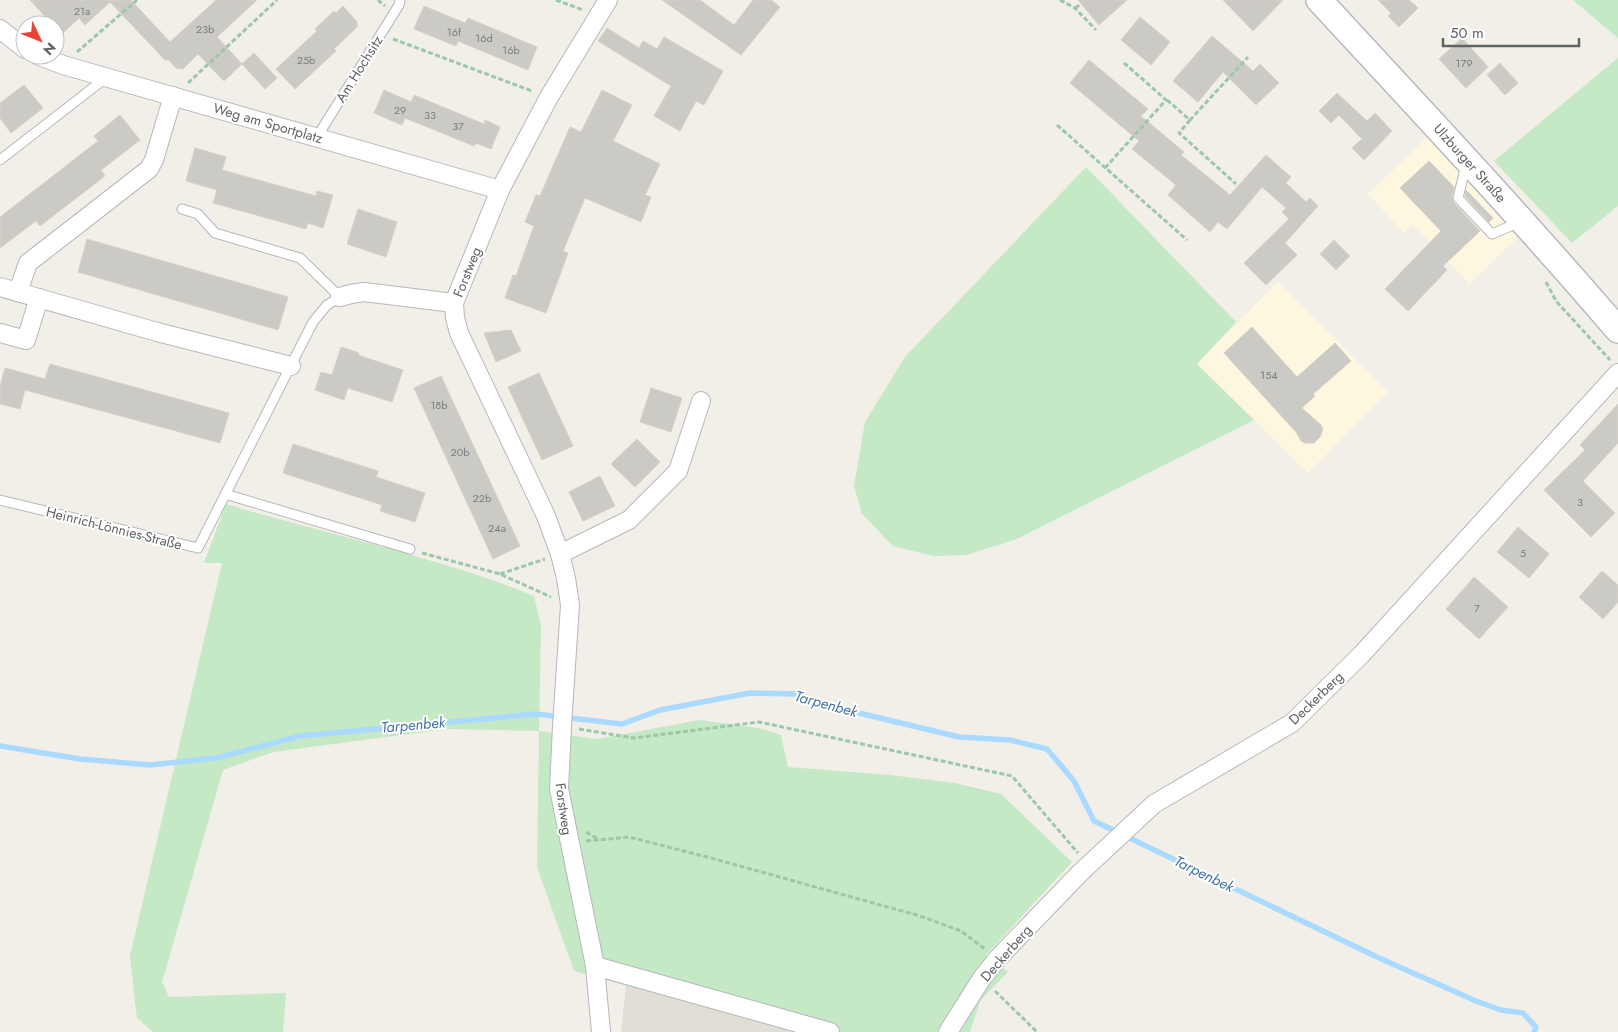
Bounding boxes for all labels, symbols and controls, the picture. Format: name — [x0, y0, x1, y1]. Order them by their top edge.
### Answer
house number: 21a — [74, 3, 90, 19]
north arrow — [15, 15, 65, 65]
scale bar — [1443, 15, 1579, 47]
house number: 23b — [196, 21, 214, 37]
text: 50 m — [1450, 22, 1484, 44]
house number: 16f — [447, 24, 462, 40]
house number: 16d — [475, 30, 493, 46]
street label: Am Hochsitz — [331, 31, 388, 106]
text: N — [38, 38, 61, 60]
house number: 16b — [502, 42, 520, 58]
house number: 25b — [297, 52, 315, 68]
house number: 179 — [1455, 55, 1473, 71]
street label: Weg am Sportplatz — [211, 98, 326, 148]
house number: 29 — [394, 102, 406, 118]
house number: 33 — [424, 107, 436, 123]
house number: 37 — [452, 118, 464, 134]
street label: Ulzburger Straße — [1429, 119, 1511, 207]
street label: Forstweg — [448, 244, 486, 300]
house number: 154 — [1260, 367, 1278, 383]
house number: 18b — [430, 397, 448, 413]
house number: 20b — [450, 444, 470, 460]
house number: 22b — [473, 490, 491, 506]
house number: 3 — [1577, 494, 1583, 510]
street label: Heinrich-Lönnies-Straße — [44, 501, 184, 555]
house number: 24a — [488, 520, 506, 536]
house number: 5 — [1520, 545, 1526, 561]
house number: 7 — [1474, 600, 1480, 616]
street label: Deckerberg — [1284, 667, 1348, 729]
water label: Tarpenbek — [792, 685, 860, 723]
water label: Tarpenbek — [380, 711, 447, 739]
street label: Forstweg — [550, 782, 578, 836]
water label: Tarpenbek — [1170, 850, 1238, 898]
street label: Deckerberg — [976, 920, 1036, 986]

